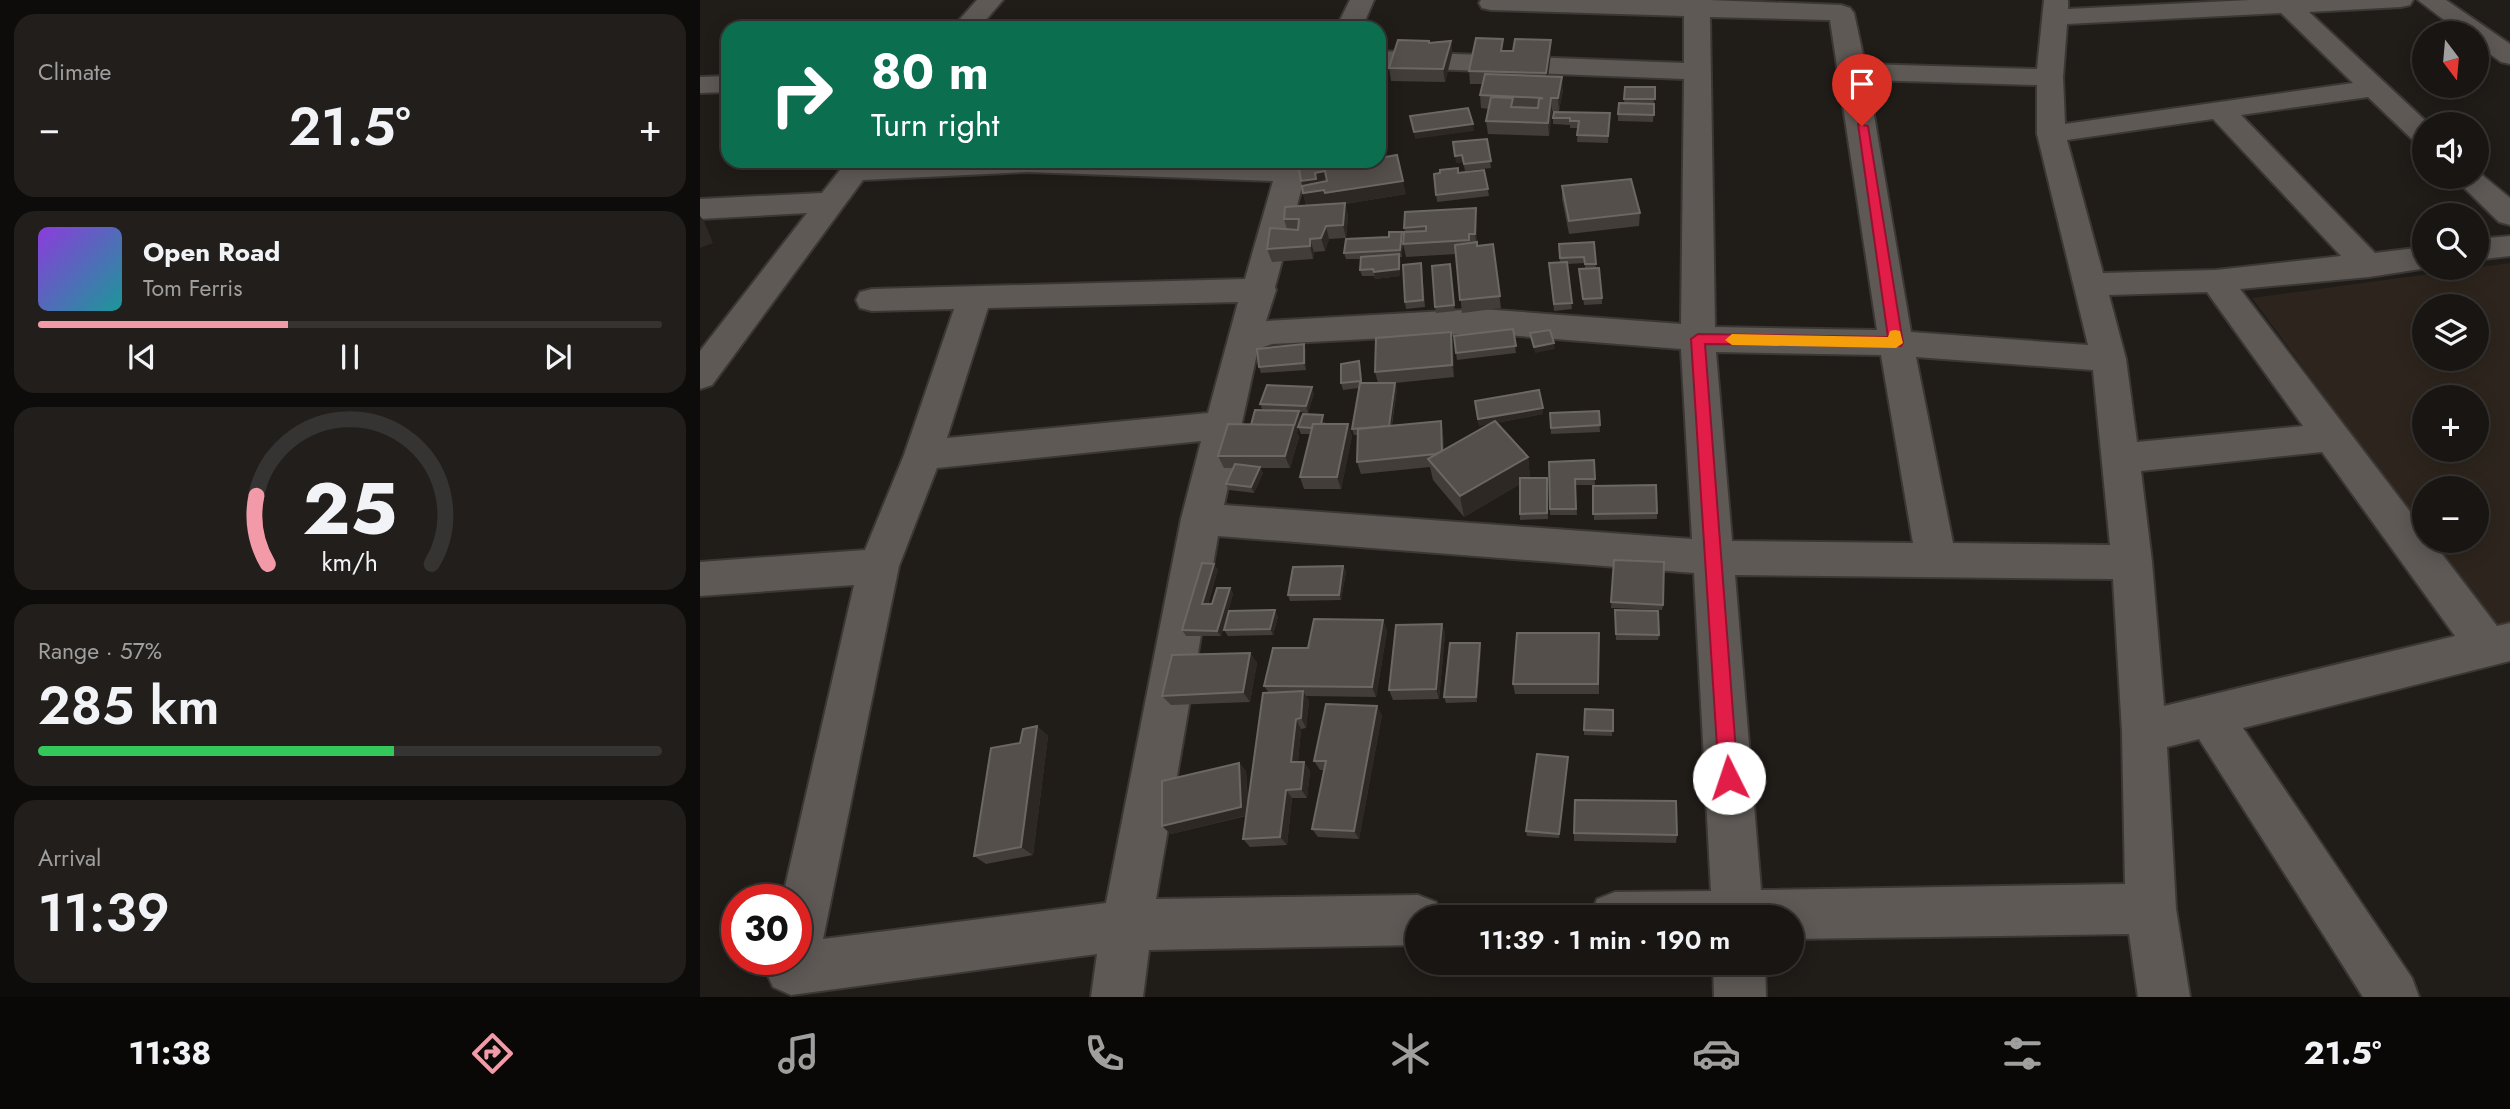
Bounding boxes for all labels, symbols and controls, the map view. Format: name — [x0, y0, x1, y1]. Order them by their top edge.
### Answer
north arrow — [2412, 21, 2488, 98]
map controls — [2412, 21, 2489, 553]
text: 80 m — [871, 37, 989, 107]
icon: right — [756, 49, 847, 140]
pin — [1832, 54, 1892, 126]
text: Climate — [38, 55, 111, 89]
icon: arrive — [1843, 65, 1881, 103]
text: 21.5° — [289, 89, 411, 165]
text: − — [38, 100, 60, 155]
text: + — [639, 100, 662, 155]
text: Turn right — [871, 102, 1000, 148]
button: sound — [2412, 112, 2489, 189]
button: search — [2412, 203, 2489, 280]
text: Open Road — [143, 233, 280, 271]
text: Tom Ferris — [143, 271, 242, 305]
button: layers — [2412, 294, 2489, 371]
icon: previous — [123, 338, 161, 376]
icon: pause — [331, 338, 369, 376]
icon: next — [539, 338, 577, 376]
button: + — [2412, 385, 2489, 462]
text: 25 — [303, 457, 397, 562]
button: − — [2412, 476, 2489, 553]
text: km/h — [322, 544, 378, 580]
text: Range · 57% — [38, 634, 162, 668]
text: 285 km — [38, 668, 220, 744]
position arrow — [1692, 741, 1766, 815]
text: Arrival — [38, 841, 101, 875]
text: 11:39 — [38, 875, 170, 951]
speed limit sign: 30 — [721, 884, 812, 975]
text: 11:39 · 1 min · 190 m — [1479, 921, 1730, 959]
icon: directions — [468, 1029, 517, 1078]
icon: music — [774, 1029, 823, 1078]
icon: phone — [1080, 1029, 1129, 1078]
icon: climate — [1386, 1029, 1435, 1078]
icon: car — [1692, 1029, 1741, 1078]
icon: filters — [1998, 1029, 2047, 1078]
text: 11:38 — [128, 1030, 211, 1076]
text: 21.5° — [2304, 1030, 2381, 1076]

